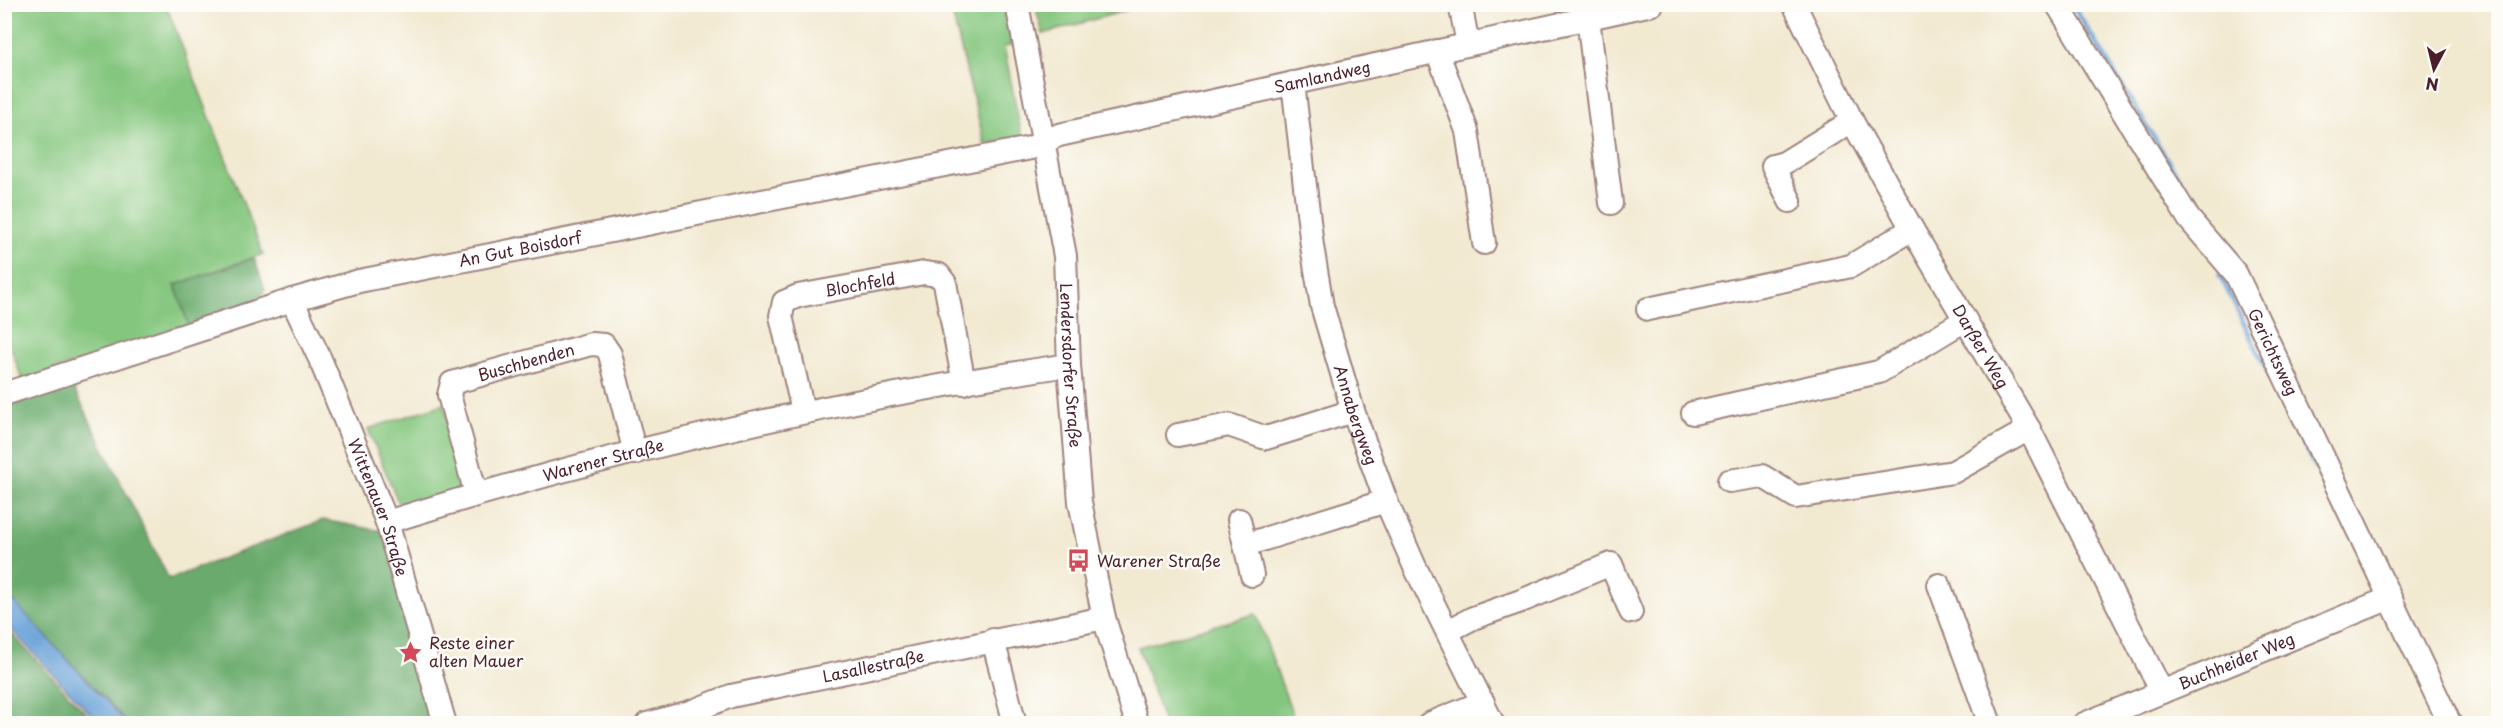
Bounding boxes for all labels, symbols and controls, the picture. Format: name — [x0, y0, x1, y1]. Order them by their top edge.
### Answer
north arrow — [2404, 39, 2464, 99]
street label: Samlandweg — [1271, 54, 1373, 98]
text: N — [2424, 72, 2440, 98]
street label: An Gut Boisdorf — [457, 224, 585, 272]
street label: Blochfeld — [823, 266, 897, 302]
street label: Lendersdorfer Straße — [1055, 283, 1089, 448]
street label: Darßer Weg — [1947, 299, 2016, 392]
street label: Gerichtsweg — [2243, 304, 2305, 399]
street label: Buschbenden — [475, 336, 577, 386]
street label: Annabergweg — [1329, 362, 1385, 468]
street label: Warener Straße — [540, 432, 666, 487]
street label: Wittenauer Straße — [343, 435, 415, 579]
bus stop icon: Warener Straße — [1066, 548, 1092, 574]
place label: Warener Straße — [1097, 548, 1221, 572]
street label: Buchheider Weg — [2175, 626, 2298, 695]
place label: Reste einer alten Mauer — [429, 630, 524, 672]
place icon: Reste einer alten Mauer — [398, 639, 424, 665]
street label: Lasallestraße — [820, 643, 926, 688]

